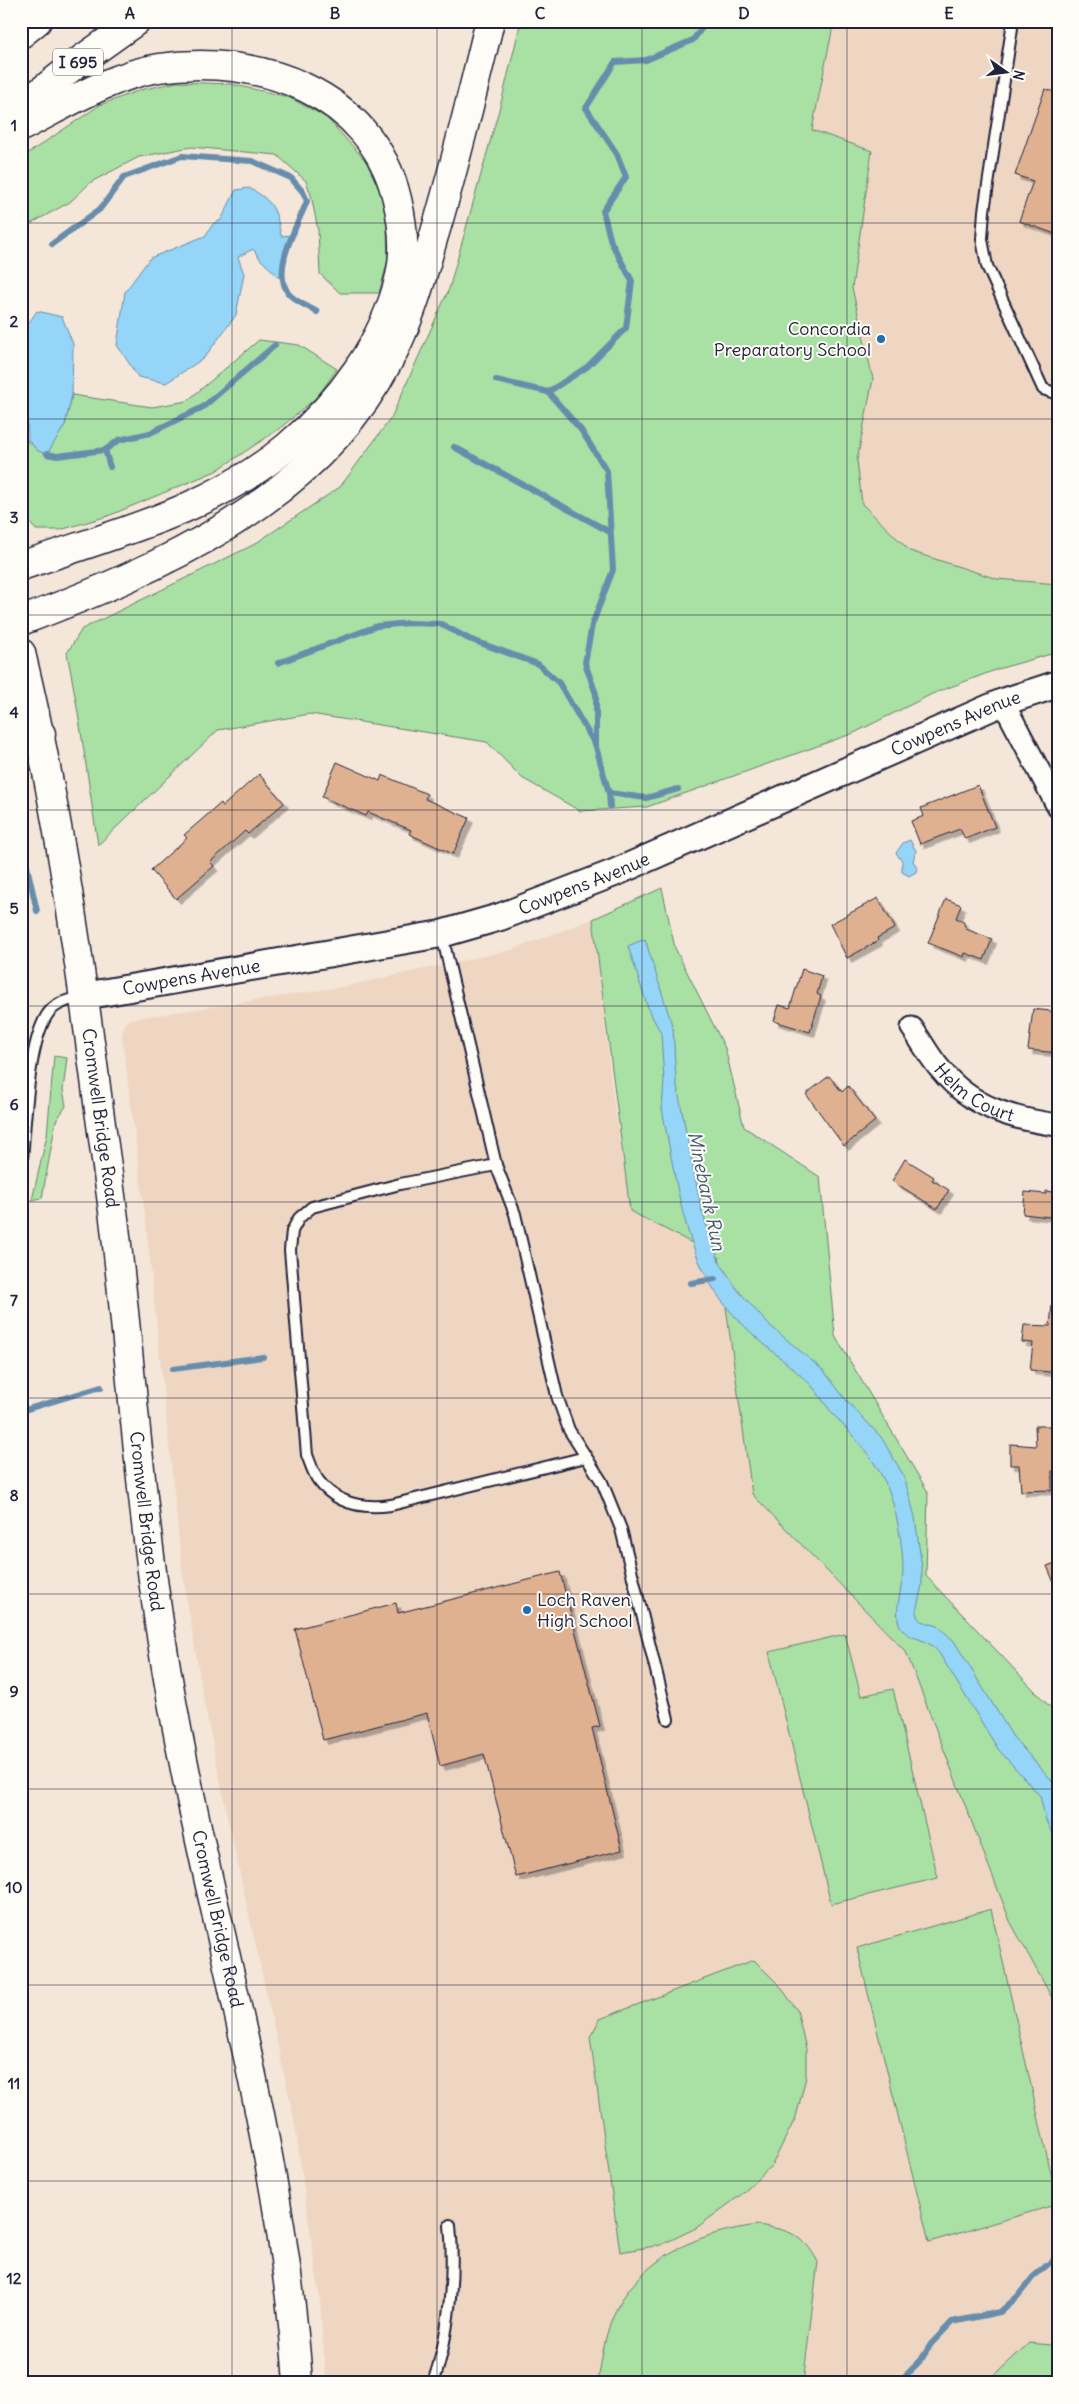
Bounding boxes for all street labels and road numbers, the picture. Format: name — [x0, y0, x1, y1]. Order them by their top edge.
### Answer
road number: I 695 — [53, 48, 103, 76]
street label: Cowpens Avenue — [887, 685, 1023, 761]
street label: Cowpens Avenue — [515, 847, 653, 920]
street label: Cowpens Avenue — [121, 954, 262, 1000]
street label: Cromwell Bridge Road — [77, 1027, 125, 1209]
street label: Helm Court — [929, 1058, 1017, 1127]
street label: Cromwell Bridge Road — [125, 1430, 169, 1613]
street label: Cromwell Bridge Road — [187, 1828, 249, 2010]

